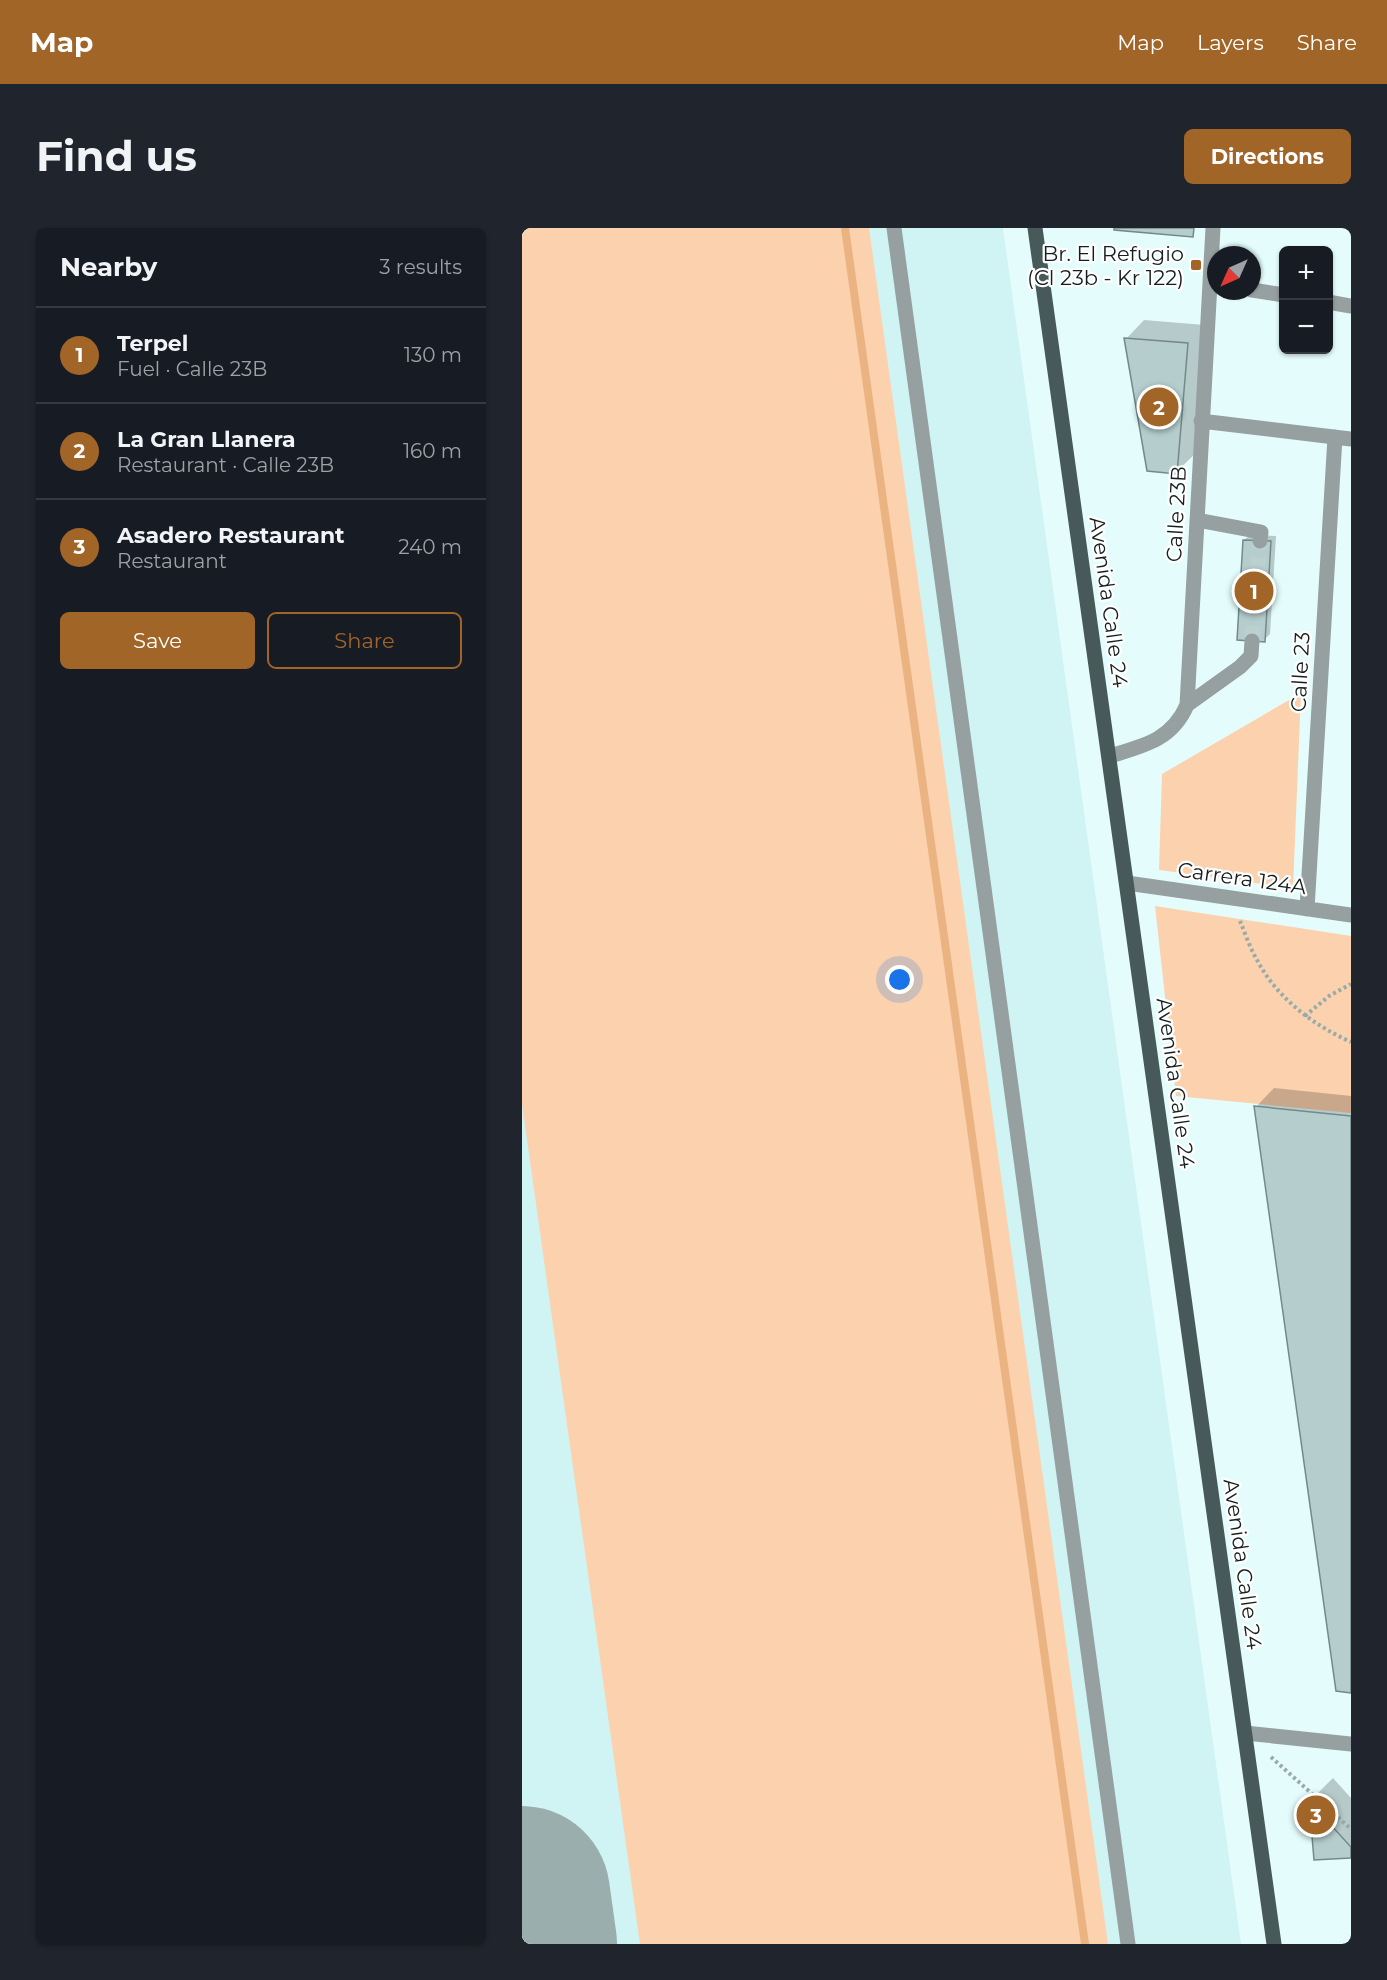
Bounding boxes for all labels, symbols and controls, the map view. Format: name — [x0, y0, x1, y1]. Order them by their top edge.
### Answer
text: Map — [30, 25, 93, 59]
text: Map — [1117, 30, 1164, 55]
text: Layers — [1197, 30, 1264, 55]
text: Share — [1297, 30, 1357, 55]
button: Directions — [1184, 129, 1351, 184]
text: Find us — [36, 130, 197, 182]
place label: Br. El Refugio (Cl 23b - Kr 122) — [1027, 241, 1184, 290]
north arrow — [1207, 246, 1261, 300]
map controls — [1279, 246, 1333, 354]
button: + — [1279, 246, 1333, 300]
text: Nearby — [60, 251, 157, 283]
text: 3 results — [379, 255, 462, 279]
marker: Br. El Refugio (Cl 23b - Kr 122) — [1189, 258, 1203, 272]
button: − — [1279, 300, 1333, 354]
text: Terpel — [117, 330, 188, 357]
text: 1 — [76, 343, 83, 367]
text: 130 m — [404, 343, 462, 367]
text: Fuel · Calle 23B — [117, 357, 267, 381]
pin: 2 — [1140, 384, 1178, 429]
text: La Gran Llanera — [117, 426, 296, 453]
text: 2 — [74, 439, 85, 463]
text: 160 m — [403, 439, 462, 463]
text: Restaurant · Calle 23B — [117, 453, 334, 477]
street label: Calle 23B — [1161, 465, 1191, 563]
street label: Avenida Calle 24 — [1085, 515, 1133, 689]
text: Asadero Restaurant — [117, 522, 345, 549]
text: 3 — [74, 535, 85, 559]
text: 240 m — [398, 535, 462, 559]
text: Restaurant — [117, 549, 227, 573]
pin: 1 — [1234, 568, 1274, 614]
button: Save — [60, 612, 255, 669]
button: Share — [267, 612, 462, 669]
street label: Calle 23 — [1285, 631, 1315, 713]
street label: Carrera 124A — [1176, 857, 1309, 900]
your location — [885, 965, 914, 994]
street label: Avenida Calle 24 — [1152, 996, 1200, 1170]
street label: Avenida Calle 24 — [1219, 1477, 1267, 1651]
pin: 3 — [1296, 1792, 1336, 1838]

